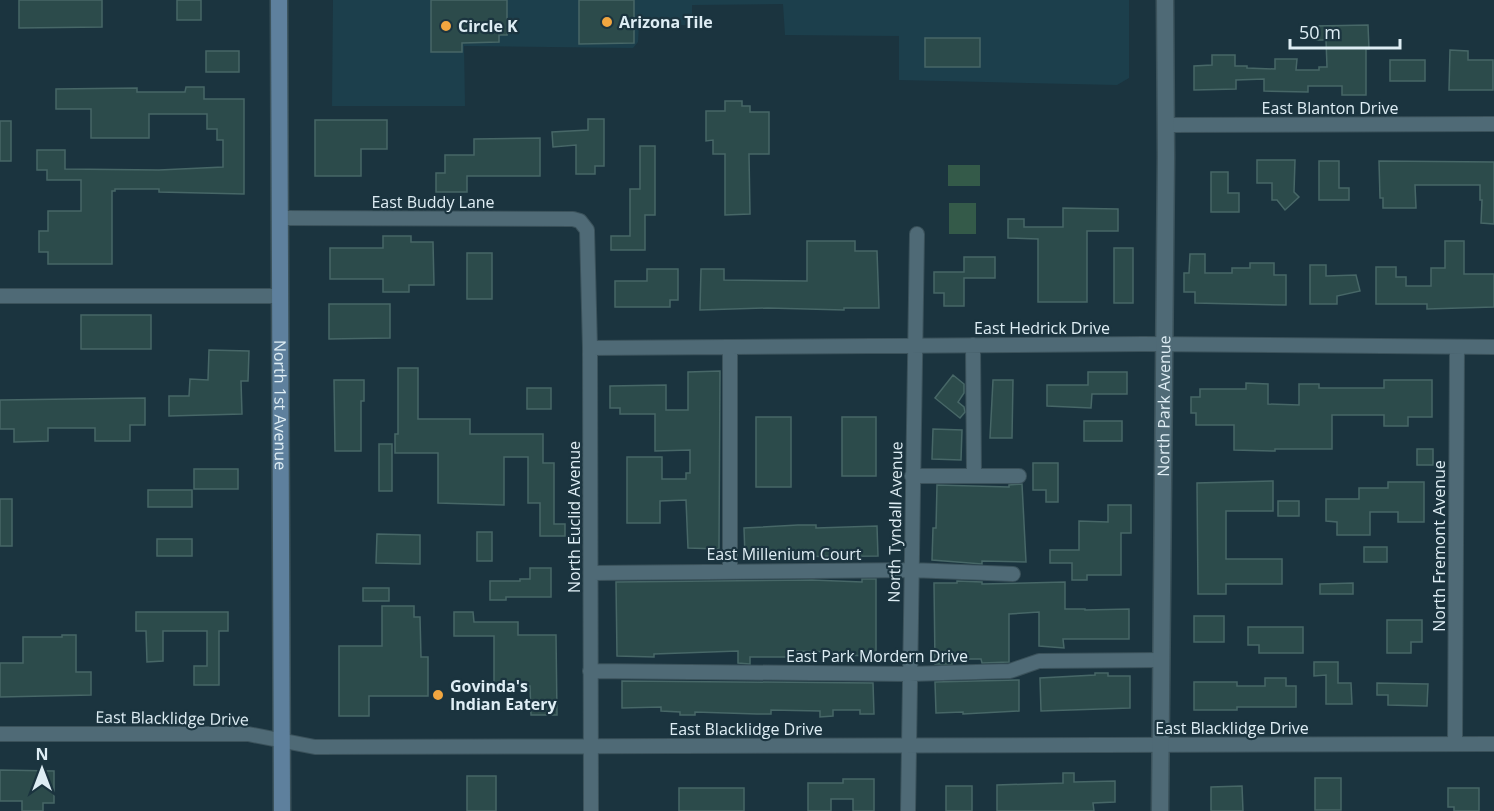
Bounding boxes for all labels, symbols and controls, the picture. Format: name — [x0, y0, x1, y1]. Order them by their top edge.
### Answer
place label: Arizona Tile — [619, 11, 713, 33]
scale bar — [1290, 12, 1400, 50]
place label: Circle K — [458, 15, 518, 37]
marker: Arizona Tile — [600, 15, 614, 29]
marker: Circle K — [439, 19, 453, 33]
text: 50 m — [1299, 20, 1341, 44]
street label: East Blanton Drive — [1262, 97, 1398, 119]
street label: East Buddy Lane — [371, 191, 495, 213]
street label: East Hedrick Drive — [974, 317, 1110, 339]
street label: North Park Avenue — [1152, 335, 1175, 477]
street label: North 1st Avenue — [269, 340, 292, 470]
street label: North Euclid Avenue — [563, 441, 585, 593]
street label: North Tyndall Avenue — [883, 441, 907, 603]
street label: North Fremont Avenue — [1428, 460, 1450, 632]
street label: East Millenium Court — [706, 543, 862, 565]
street label: East Park Mordern Drive — [786, 645, 968, 667]
place label: Govinda's Indian Eatery — [450, 675, 557, 715]
marker: Govinda's Indian Eatery — [431, 688, 445, 702]
street label: East Blacklidge Drive — [95, 706, 249, 730]
street label: East Blacklidge Drive — [1155, 717, 1309, 739]
street label: East Blacklidge Drive — [669, 718, 823, 740]
north arrow — [12, 739, 72, 799]
text: N — [35, 743, 49, 765]

